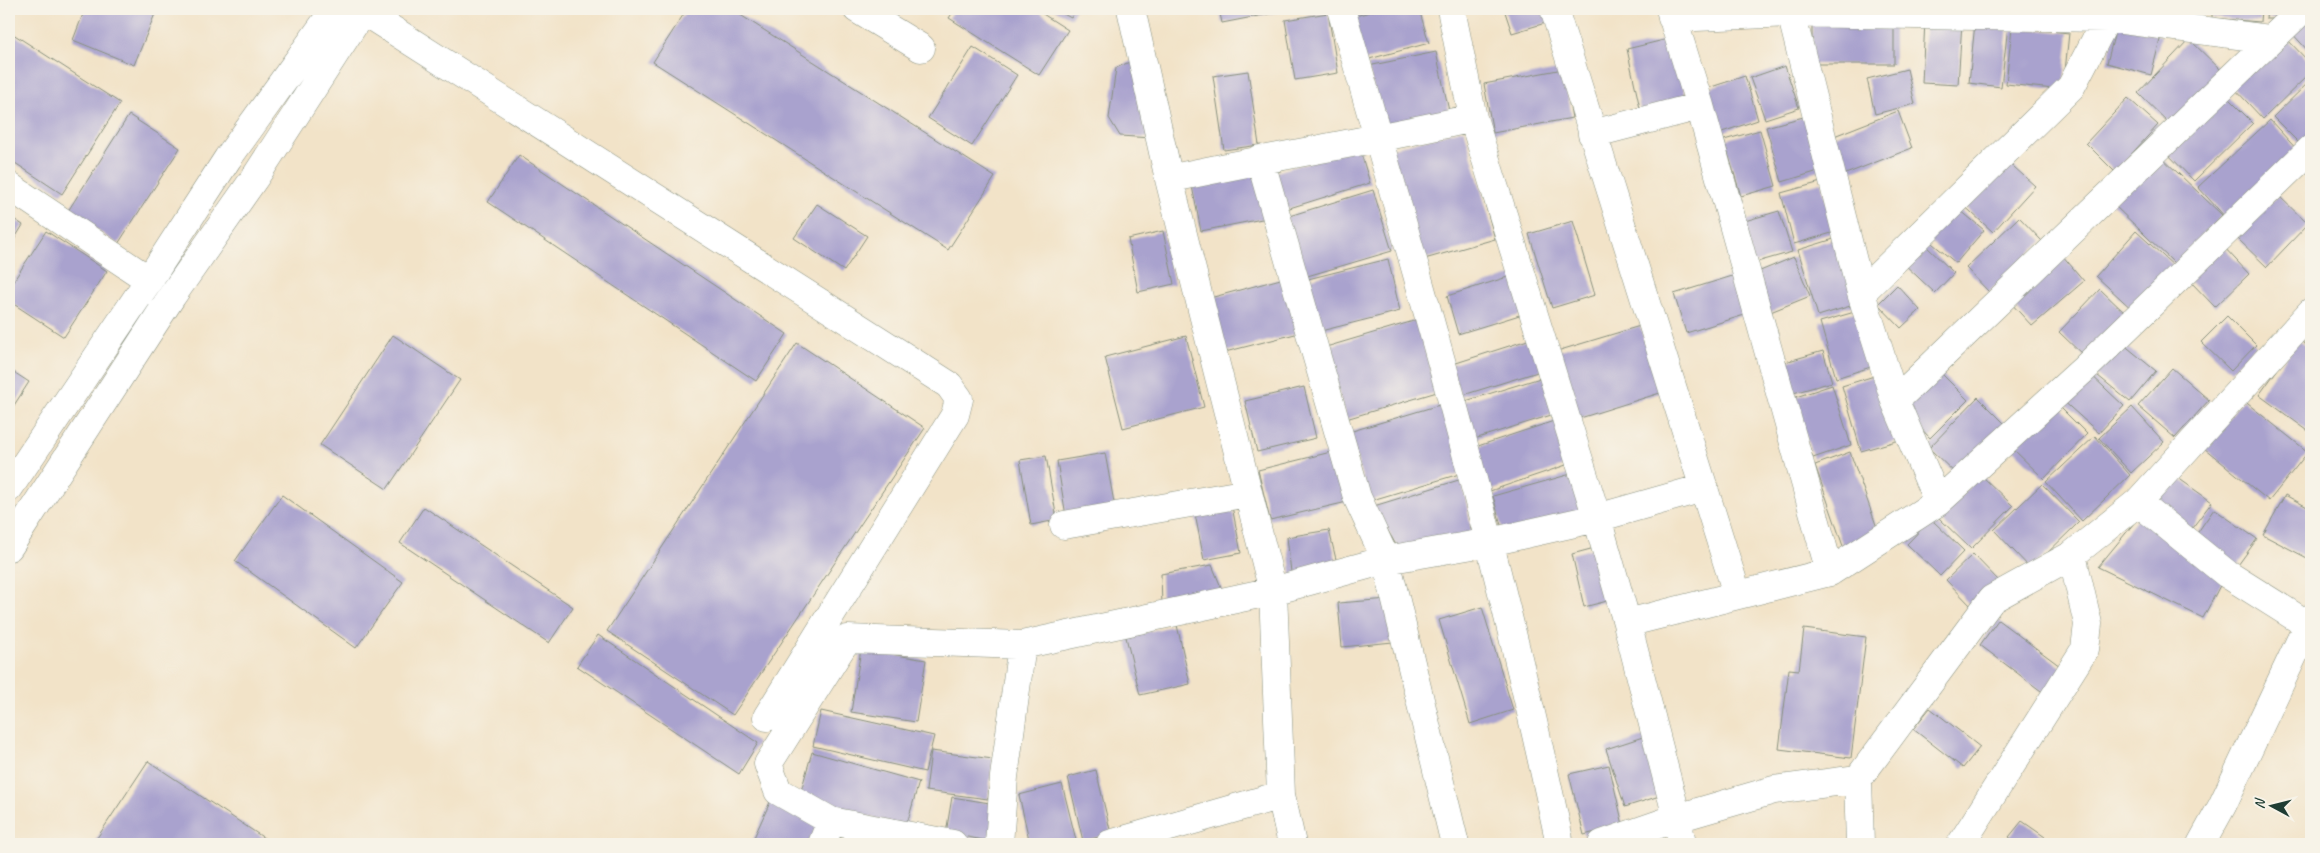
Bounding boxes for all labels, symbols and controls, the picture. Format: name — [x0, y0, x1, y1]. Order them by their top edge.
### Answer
north arrow — [2248, 780, 2298, 830]
text: N — [2251, 797, 2269, 810]

